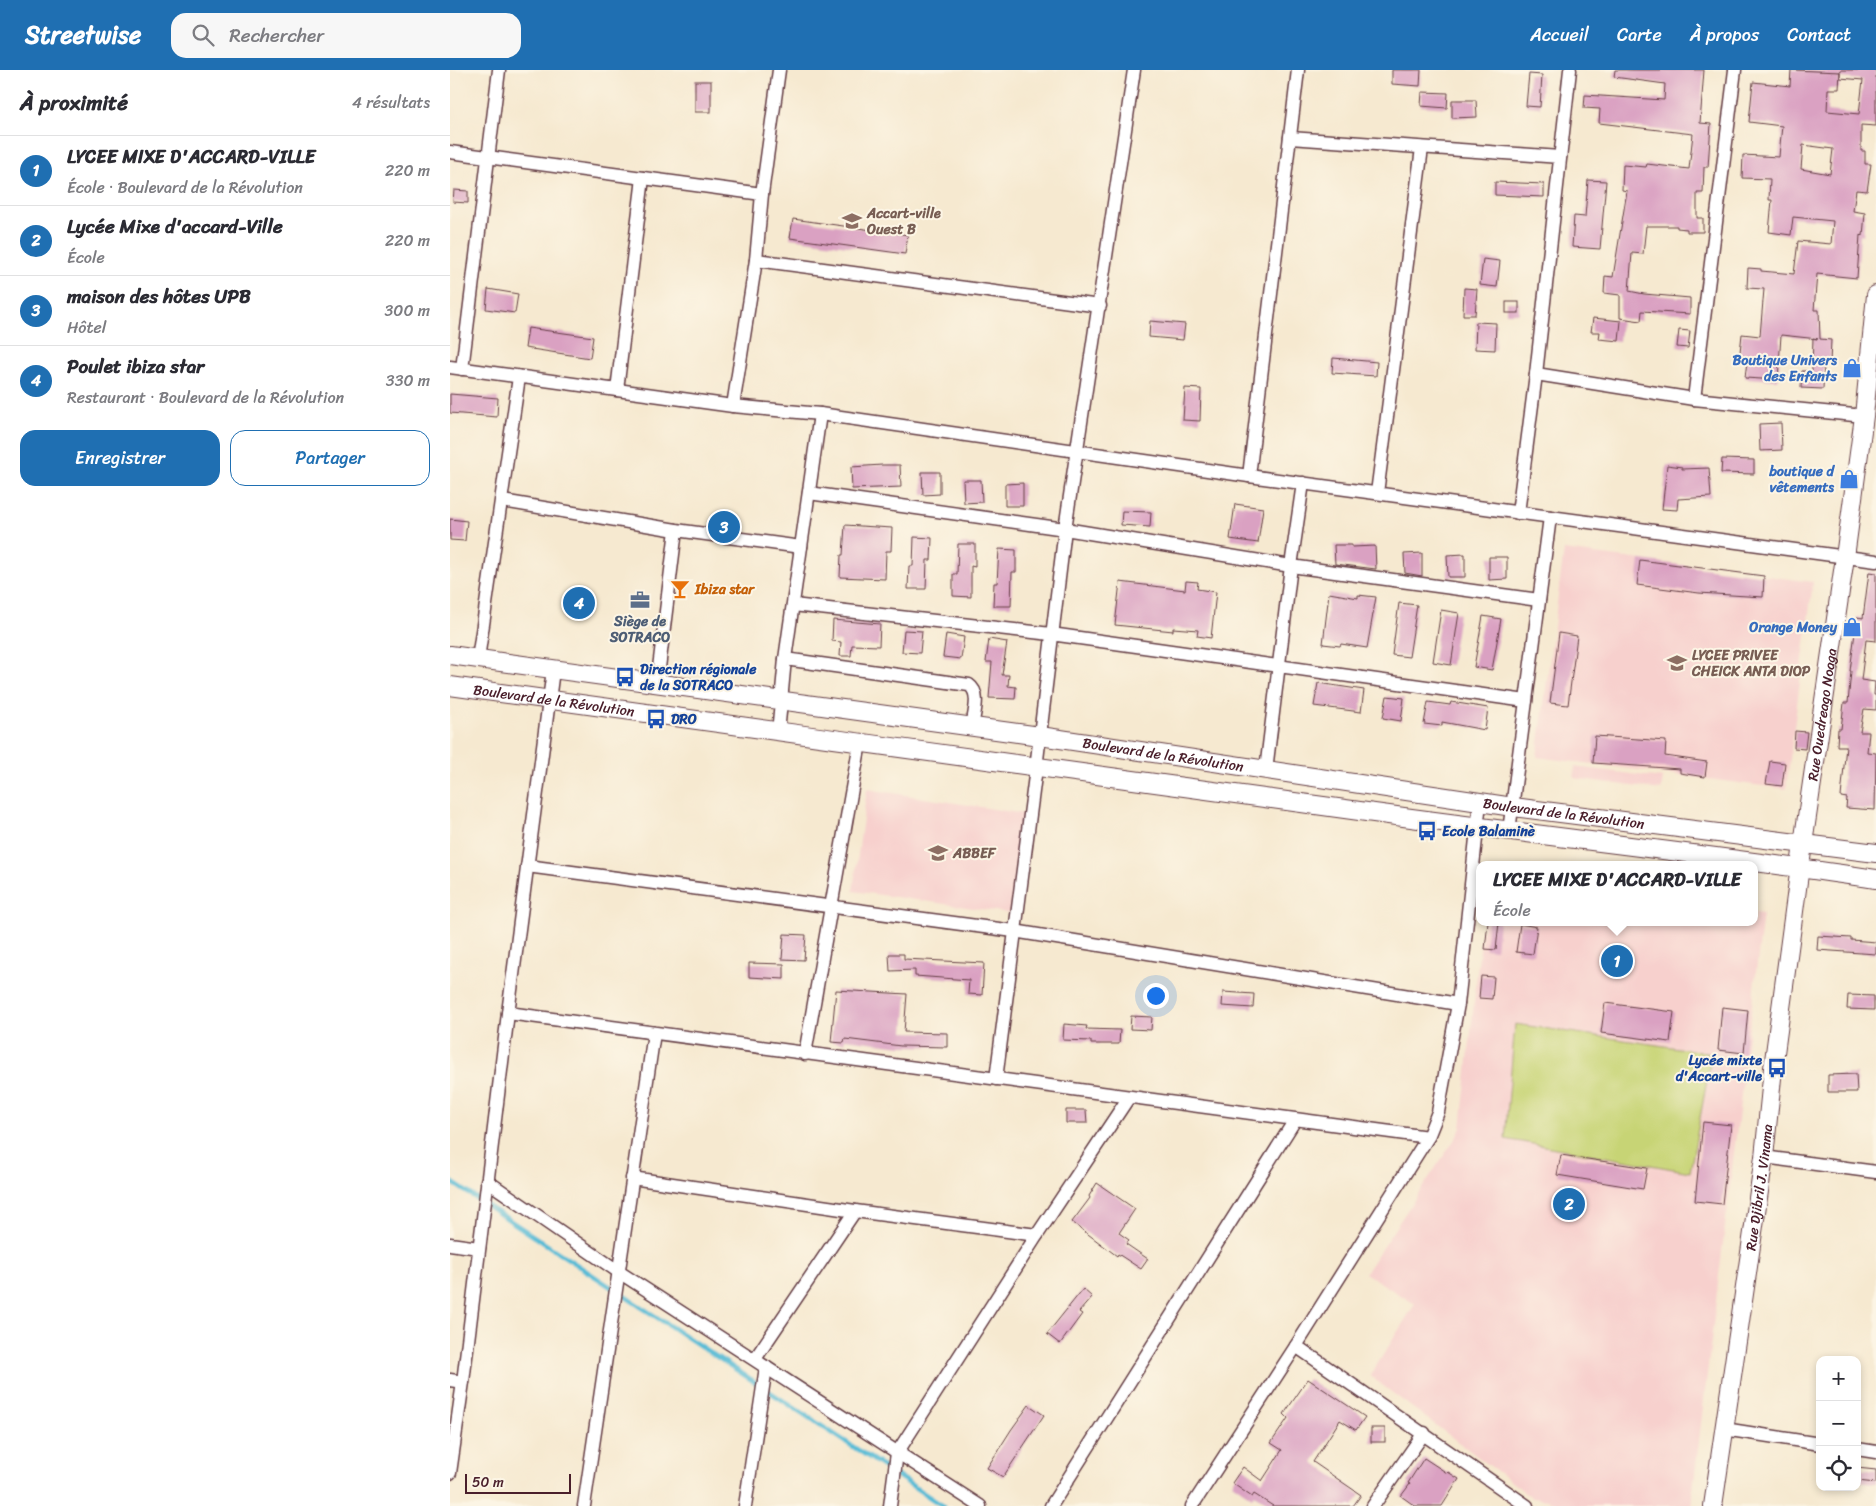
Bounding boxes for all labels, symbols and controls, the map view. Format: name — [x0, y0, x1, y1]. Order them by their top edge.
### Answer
search box — [171, 13, 521, 58]
text: Streetwise — [25, 14, 141, 56]
text: Rechercher — [229, 19, 324, 52]
text: Accueil — [1530, 19, 1589, 51]
text: Carte — [1617, 19, 1662, 51]
text: À propos — [1690, 19, 1759, 51]
text: Contact — [1787, 19, 1851, 51]
icon: search — [189, 21, 217, 49]
text: À proximité — [20, 84, 128, 122]
text: 4 résultats — [352, 88, 430, 117]
text: LYCEE MIXE D'ACCARD-VILLE — [67, 140, 315, 173]
text: 1 — [33, 156, 39, 185]
text: 220 m — [385, 156, 430, 185]
text: École · Boulevard de la Révolution — [67, 173, 303, 202]
place label: Accart-ville Ouest B — [866, 201, 941, 242]
text: Lycée Mixe d'accard-Ville — [67, 210, 283, 243]
school or university icon: Accart-ville Ouest B — [841, 210, 863, 232]
text: 2 — [31, 226, 41, 255]
text: 220 m — [385, 226, 430, 255]
text: École — [67, 243, 105, 272]
text: maison des hôtes UPB — [67, 280, 251, 313]
text: 3 — [32, 296, 40, 325]
text: 300 m — [385, 296, 430, 325]
text: Hôtel — [67, 313, 106, 342]
place label: Boutique Univers des Enfants — [1732, 348, 1838, 389]
text: Poulet ibiza star — [67, 350, 204, 383]
shop icon: Boutique Univers des Enfants — [1841, 357, 1863, 379]
text: 4 — [31, 366, 41, 395]
text: 330 m — [386, 366, 430, 395]
text: Restaurant · Boulevard de la Révolution — [67, 383, 344, 412]
button: Enregistrer — [20, 430, 220, 486]
button: Partager — [230, 430, 430, 486]
place label: boutique d vêtements — [1768, 459, 1836, 500]
shop icon: boutique d vêtements — [1838, 468, 1860, 490]
pin: 3 — [708, 508, 740, 546]
place label: Ibiza star — [694, 577, 755, 602]
bar icon: Ibiza star — [669, 578, 691, 600]
pin: 4 — [563, 584, 595, 622]
office icon: Siège de SOTRACO — [629, 589, 651, 611]
place label: Siège de SOTRACO — [609, 609, 670, 650]
place label: Orange Money — [1748, 615, 1838, 640]
shop icon: Orange Money — [1841, 616, 1863, 638]
place label: LYCEE PRIVEE CHEICK ANTA DIOP — [1691, 643, 1811, 684]
street label: Rue Ouedreago Noaga — [1800, 647, 1844, 783]
school or university icon: LYCEE PRIVEE CHEICK ANTA DIOP — [1666, 652, 1688, 674]
place label: Direction régionale de la SOTRACO — [640, 657, 757, 698]
bus stop icon: Direction régionale de la SOTRACO — [614, 666, 636, 688]
street label: Boulevard de la Révolution — [472, 677, 637, 724]
place label: DRO — [671, 707, 697, 732]
bus stop icon: DRO — [645, 708, 667, 730]
street label: Boulevard de la Révolution — [1081, 731, 1246, 779]
street label: Boulevard de la Révolution — [1481, 791, 1646, 837]
place label: Ecole Balaminè — [1442, 819, 1536, 844]
bus stop icon: Ecole Balaminè — [1416, 820, 1438, 842]
place label: ABBEF — [952, 841, 997, 866]
school or university icon: ABBEF — [927, 842, 949, 864]
popup — [1476, 861, 1758, 926]
text: LYCEE MIXE D'ACCARD-VILLE — [1493, 863, 1741, 896]
text: École — [1493, 896, 1531, 925]
pin: 1 — [1601, 942, 1633, 980]
your location — [1143, 983, 1169, 1009]
place label: Lycée mixte d'Accart-ville — [1676, 1048, 1762, 1089]
bus stop icon: Lycée mixte d'Accart-ville — [1766, 1057, 1788, 1079]
street label: Rue Djibril J. Vinama — [1738, 1123, 1780, 1252]
pin: 2 — [1553, 1185, 1585, 1223]
map controls — [1816, 1356, 1861, 1491]
button: + — [1816, 1356, 1861, 1401]
button: − — [1816, 1401, 1861, 1446]
button: locate — [1816, 1446, 1861, 1491]
text: 50 m — [472, 1470, 504, 1495]
scale bar — [465, 1471, 571, 1494]

